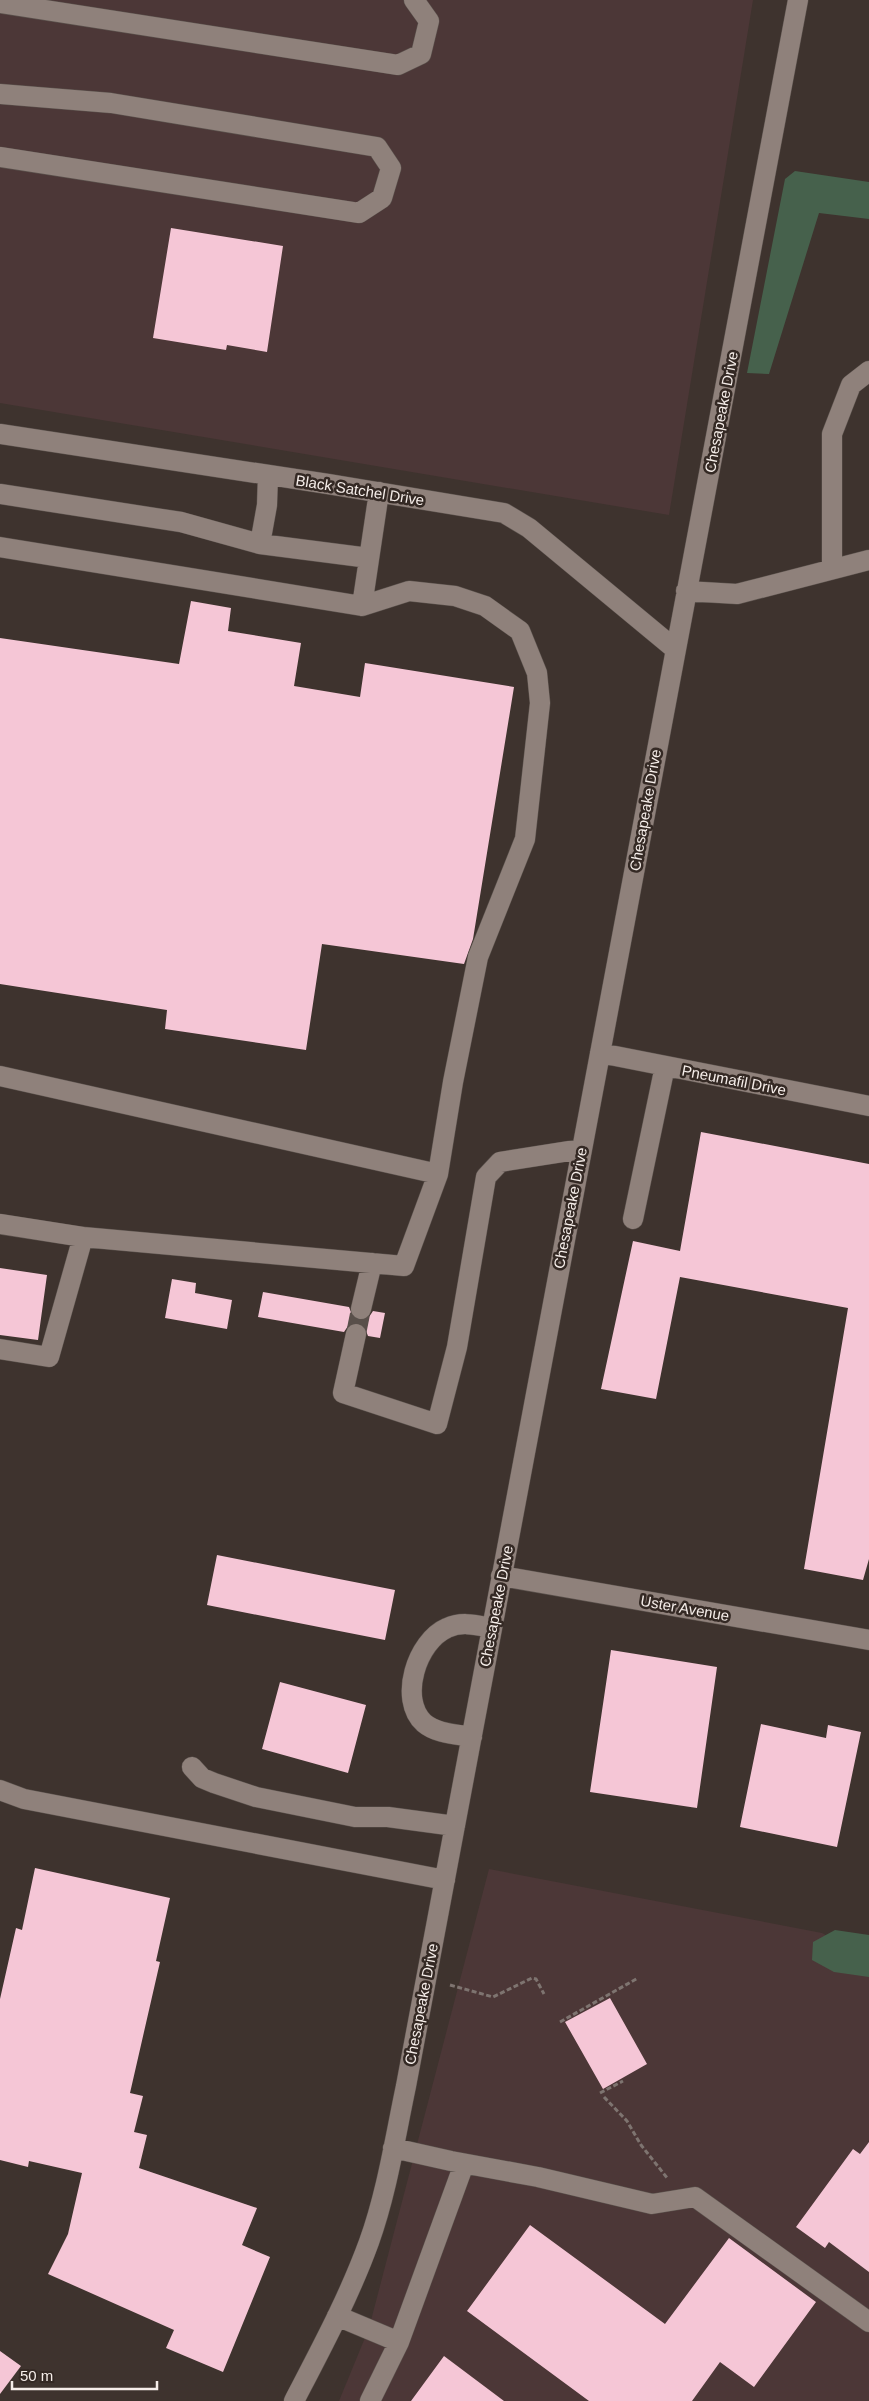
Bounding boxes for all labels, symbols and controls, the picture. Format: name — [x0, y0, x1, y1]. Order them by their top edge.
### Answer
street label: Chesapeake Drive — [701, 350, 741, 474]
street label: Black Satchel Drive — [294, 471, 426, 509]
street label: Chesapeake Drive — [626, 748, 664, 872]
street label: Pneumafil Drive — [680, 1062, 788, 1098]
street label: Chesapeake Drive — [550, 1146, 590, 1270]
street label: Chesapeake Drive — [476, 1544, 516, 1668]
street label: Uster Avenue — [639, 1592, 731, 1624]
street label: Chesapeake Drive — [401, 1942, 441, 2066]
scale bar — [12, 2358, 158, 2390]
text: 50 m — [20, 2367, 53, 2384]

